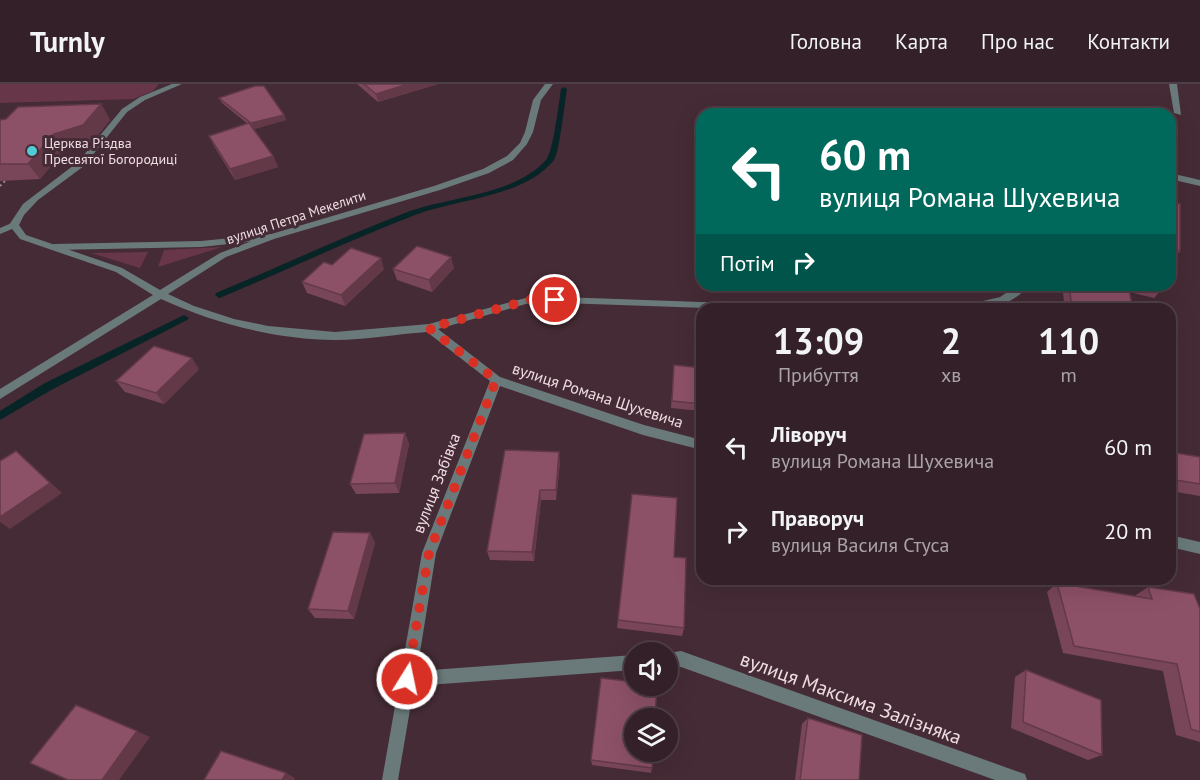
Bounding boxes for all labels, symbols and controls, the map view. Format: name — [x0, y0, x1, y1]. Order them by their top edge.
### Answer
text: Turnly — [30, 23, 105, 60]
text: Головна — [790, 28, 862, 55]
text: Карта — [895, 28, 948, 55]
text: Про нас — [981, 28, 1054, 55]
text: Контакти — [1087, 28, 1170, 55]
text: 60 m — [819, 127, 911, 182]
icon: left — [720, 132, 798, 210]
place label: Церква Різдва Пресвятої Богородиці — [44, 134, 177, 168]
marker: Церква Різдва Пресвятої Богородиці — [25, 144, 39, 158]
text: вулиця Романа Шухевича — [819, 180, 1120, 214]
street label: вулиця Петра Мекелити — [224, 186, 368, 248]
icon: right — [787, 246, 820, 279]
text: Потім — [720, 249, 775, 277]
pin — [529, 274, 580, 325]
icon: arrive — [538, 283, 571, 316]
text: 13:09 — [773, 317, 864, 364]
text: 2 — [941, 317, 961, 364]
text: 110 — [1038, 317, 1099, 364]
street label: вулиця Романа Шухевича — [510, 358, 686, 432]
text: Прибуття — [778, 362, 859, 388]
text: хв — [941, 362, 961, 388]
text: m — [1060, 362, 1077, 388]
text: Ліворуч — [771, 420, 847, 448]
street label: вулиця Забівка — [408, 430, 464, 536]
icon: left — [720, 431, 753, 464]
text: 60 m — [1104, 433, 1152, 461]
text: вулиця Романа Шухевича — [771, 448, 994, 474]
text: Праворуч — [771, 504, 864, 532]
icon: right — [720, 515, 753, 548]
text: 20 m — [1104, 517, 1152, 545]
text: вулиця Василя Стуса — [771, 532, 950, 558]
map controls — [624, 642, 678, 762]
button: sound — [624, 642, 678, 696]
street label: вулиця Максима Залізняка — [737, 646, 965, 750]
position arrow — [375, 647, 439, 711]
button: layers — [624, 708, 678, 762]

